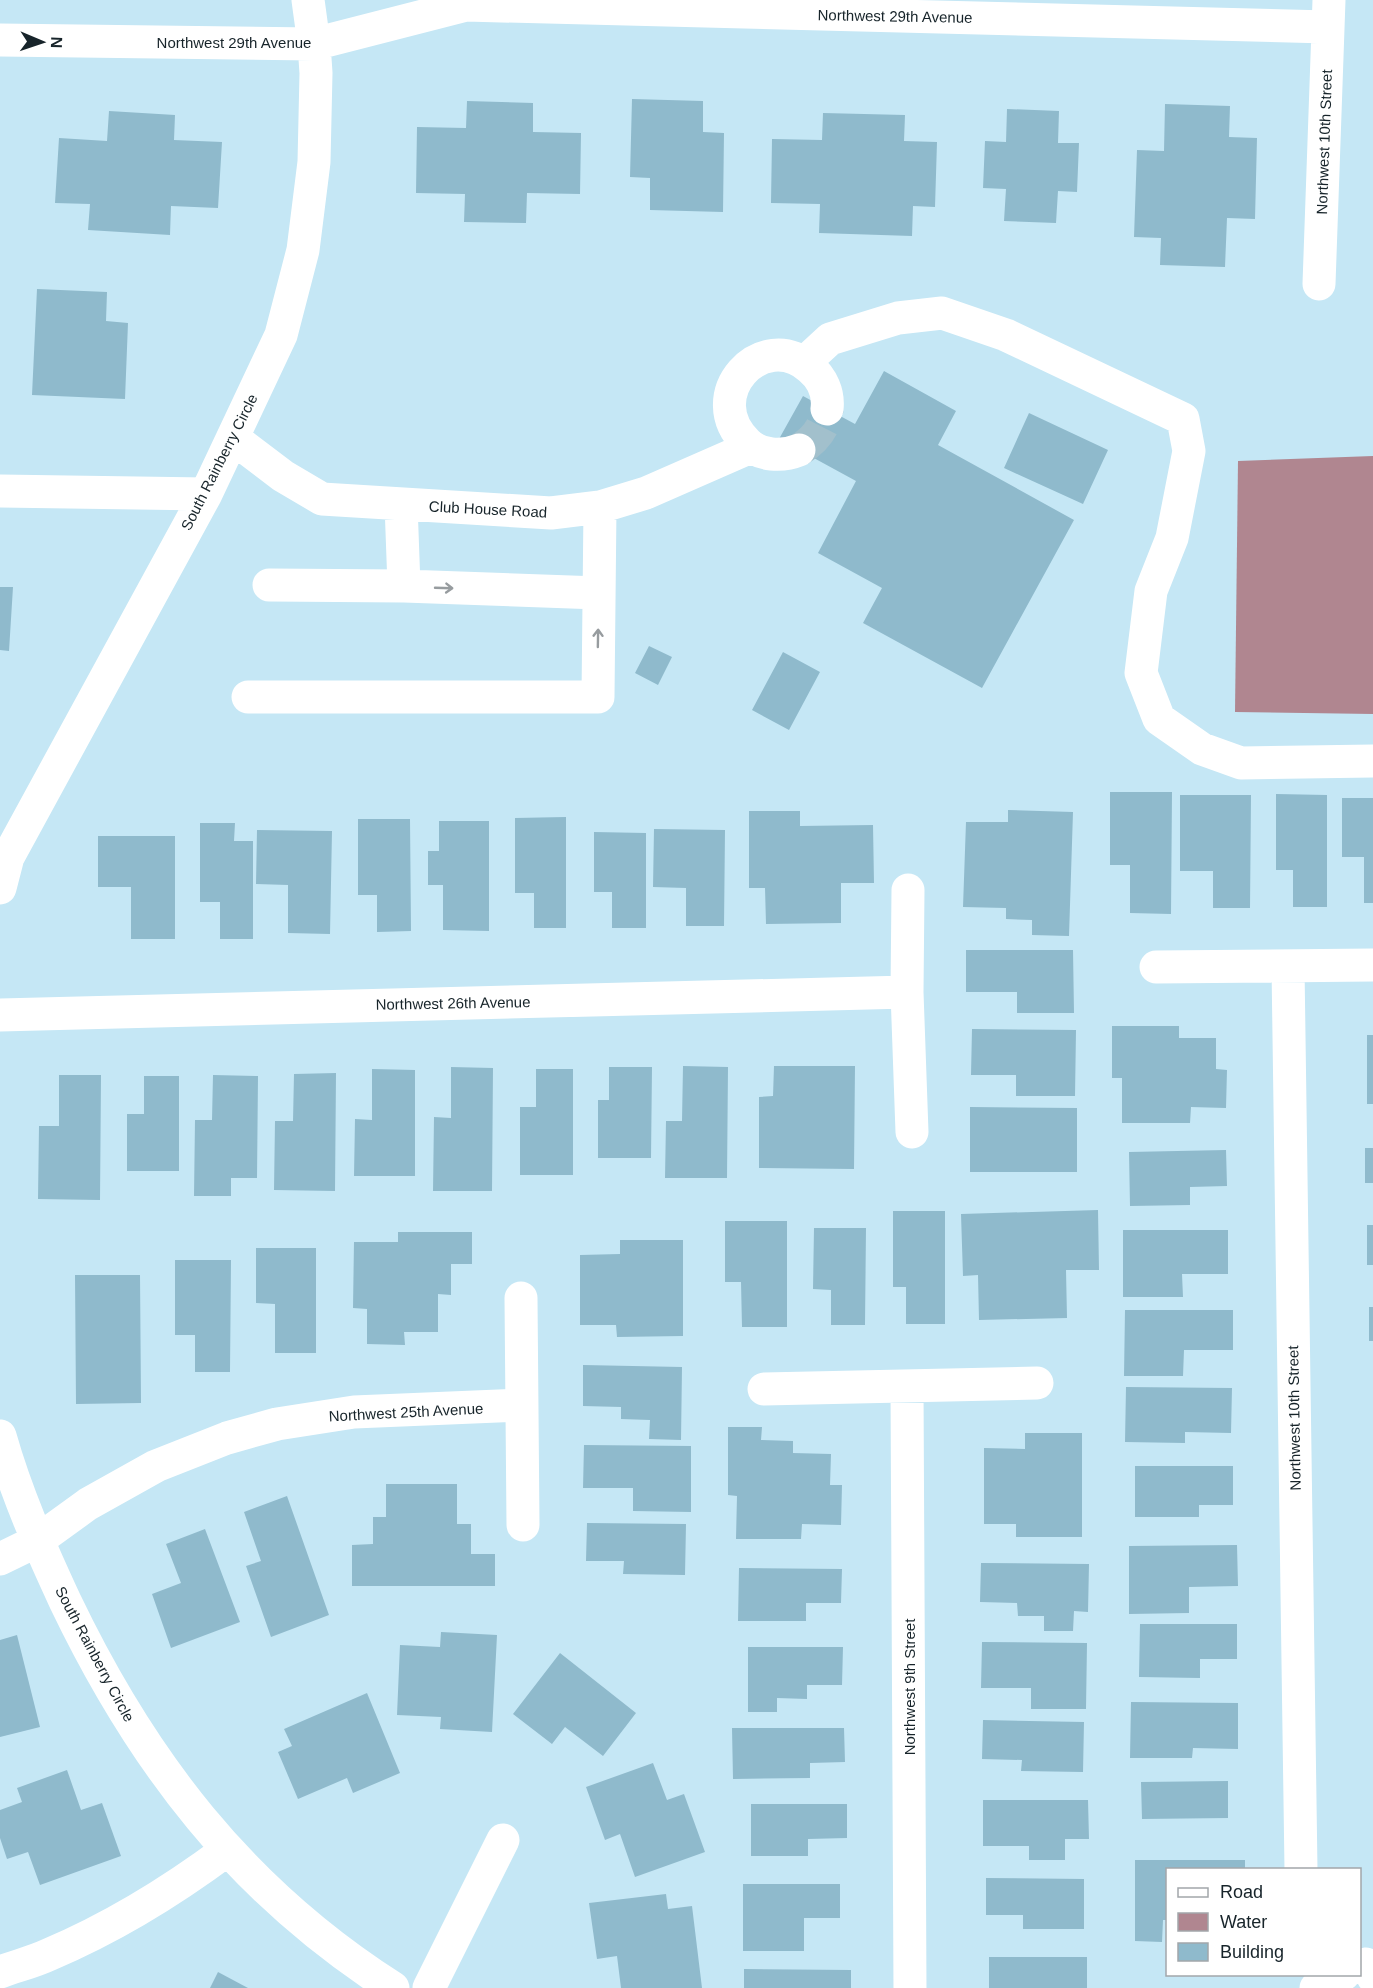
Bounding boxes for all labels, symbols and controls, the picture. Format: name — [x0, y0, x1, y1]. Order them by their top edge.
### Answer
street label: Northwest 29th Avenue — [817, 6, 973, 26]
north arrow — [12, 12, 72, 72]
street label: Northwest 29th Avenue — [157, 34, 311, 51]
text: N — [48, 36, 65, 49]
street label: Northwest 10th Street — [1313, 68, 1335, 215]
street label: South Rainberry Circle — [177, 391, 261, 533]
street label: Club House Road — [428, 497, 548, 521]
one-way arrow — [433, 582, 453, 593]
one-way arrow — [593, 629, 604, 649]
street label: Northwest 26th Avenue — [375, 993, 531, 1013]
street label: Northwest 10th Street — [1284, 1344, 1304, 1491]
street label: Northwest 25th Avenue — [328, 1399, 484, 1425]
street label: South Rainberry Circle — [52, 1583, 138, 1725]
street label: Northwest 9th Street — [901, 1618, 918, 1755]
legend — [1166, 1868, 1361, 1976]
text: Road — [1220, 1882, 1263, 1902]
text: Water — [1220, 1912, 1267, 1932]
text: Building — [1220, 1942, 1284, 1962]

